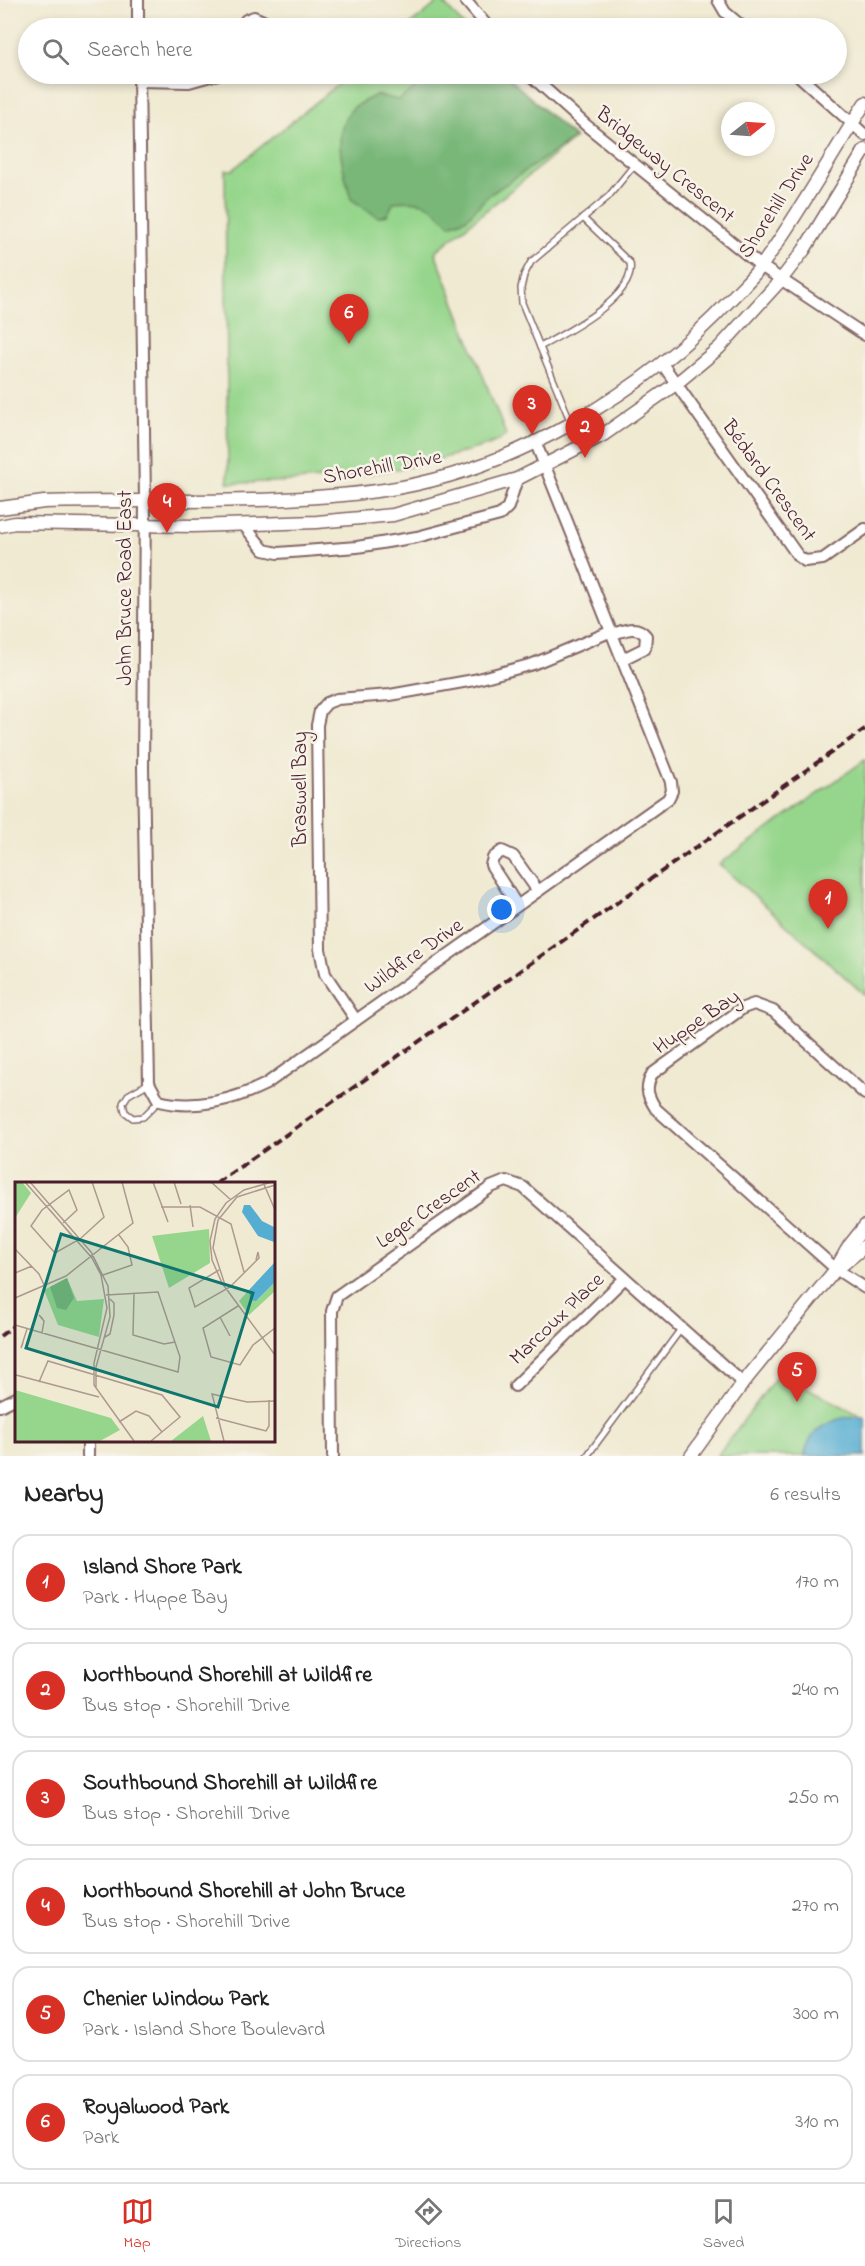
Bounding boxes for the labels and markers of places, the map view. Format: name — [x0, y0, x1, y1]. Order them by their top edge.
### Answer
pin: 6 — [330, 294, 368, 344]
pin: 3 — [512, 386, 552, 435]
pin: 2 — [566, 408, 604, 458]
pin: 4 — [148, 484, 186, 533]
pin: 1 — [808, 880, 848, 929]
pin: 5 — [778, 1352, 816, 1402]

